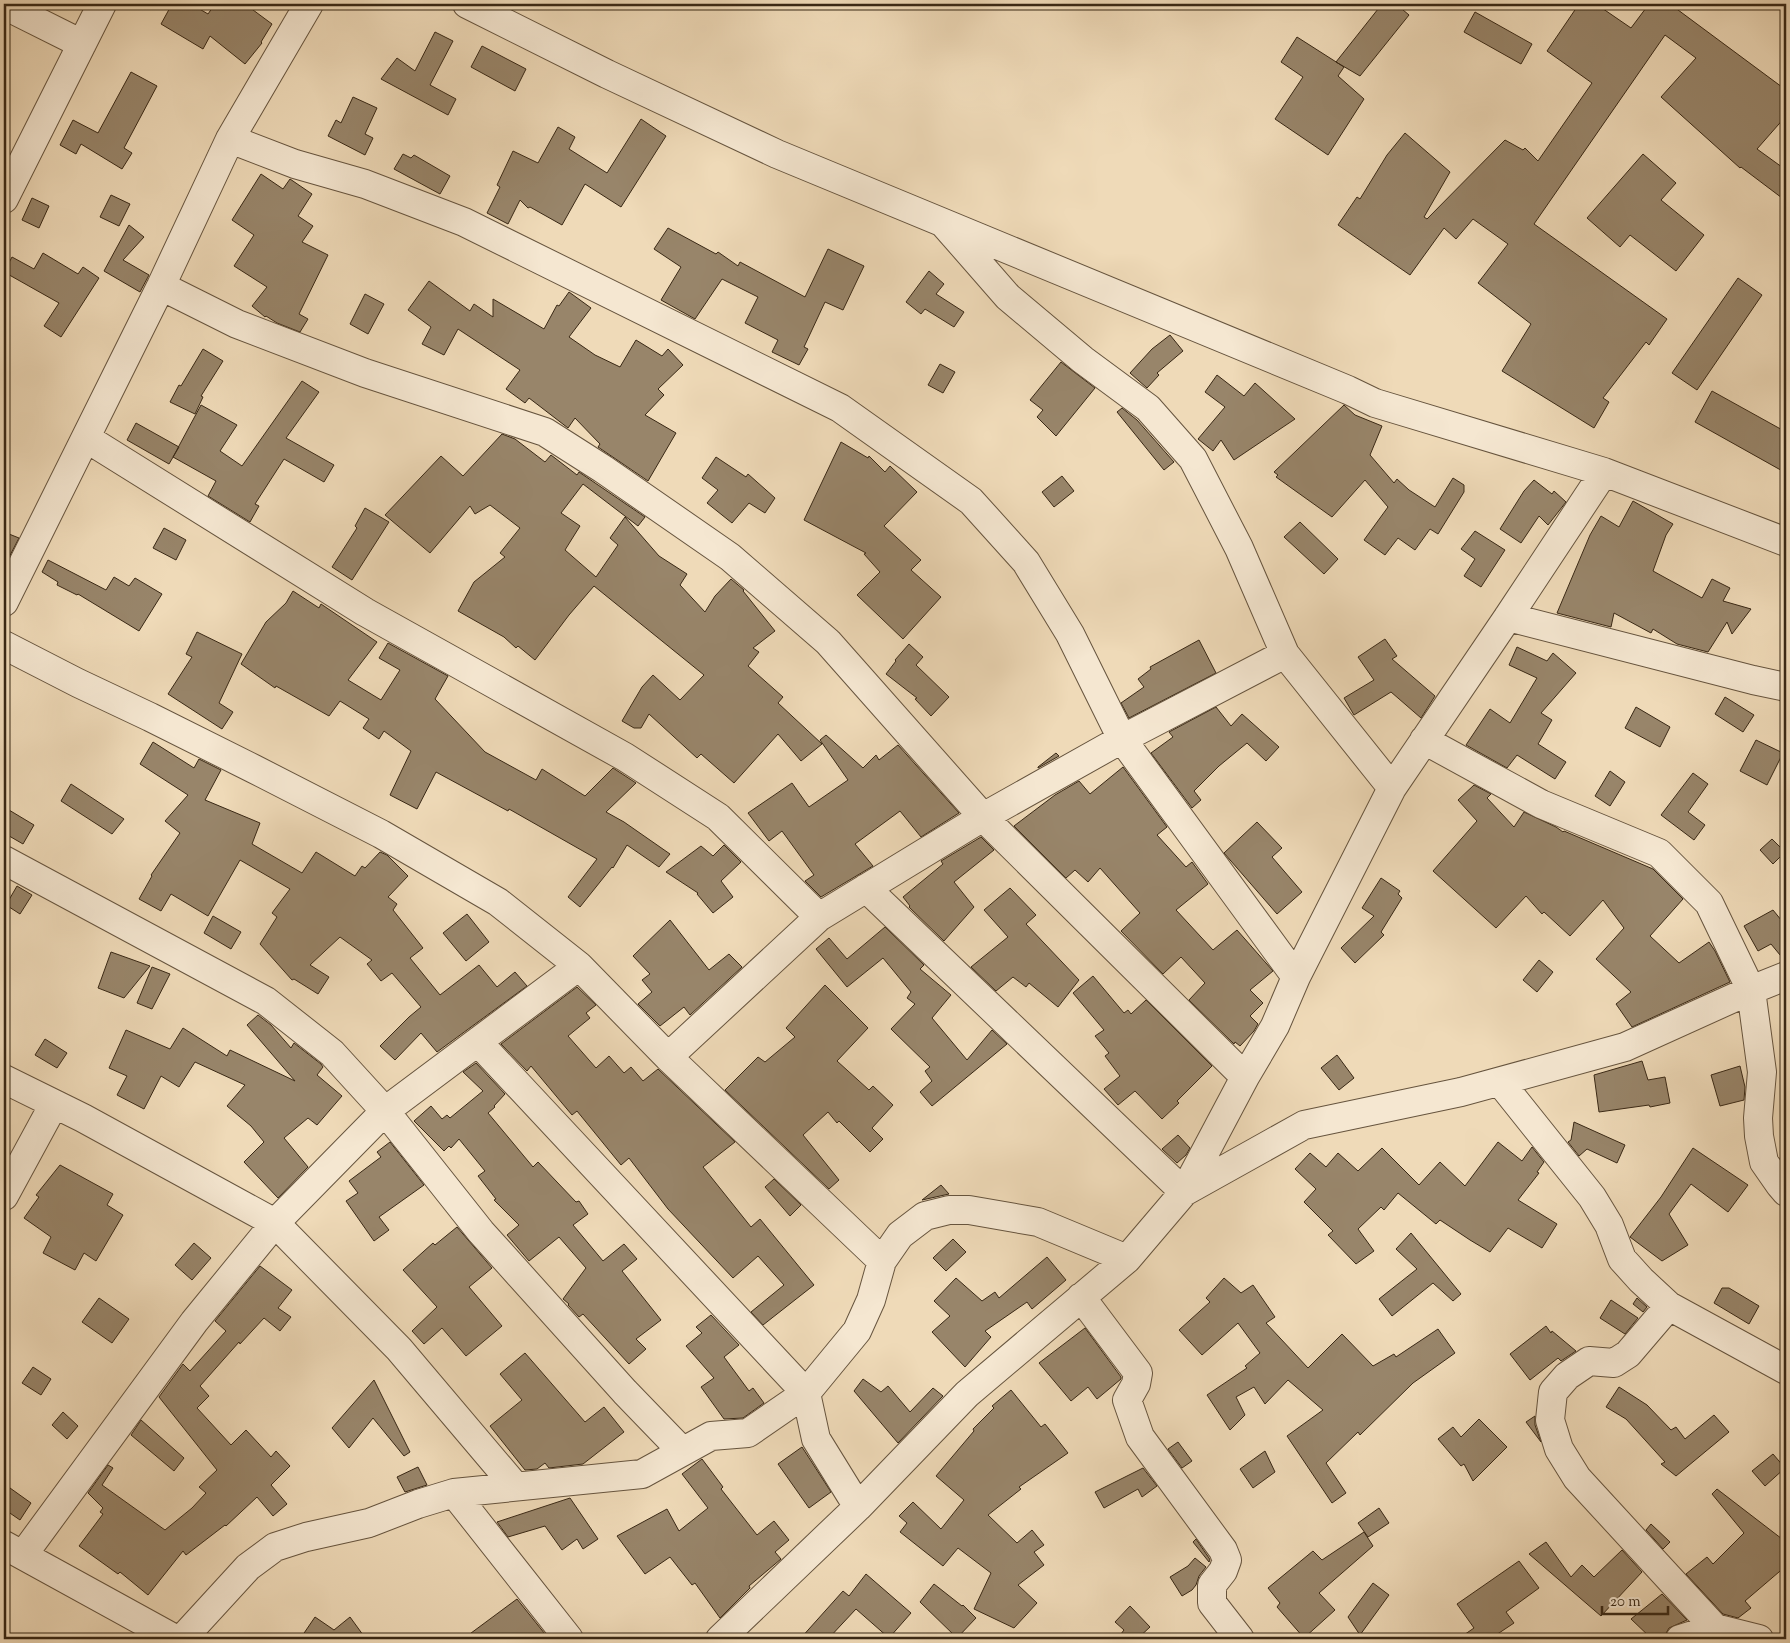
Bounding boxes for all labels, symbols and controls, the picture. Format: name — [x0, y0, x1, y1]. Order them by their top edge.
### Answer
scale bar — [1602, 1583, 1669, 1615]
text: 20 m — [1610, 1592, 1641, 1613]

